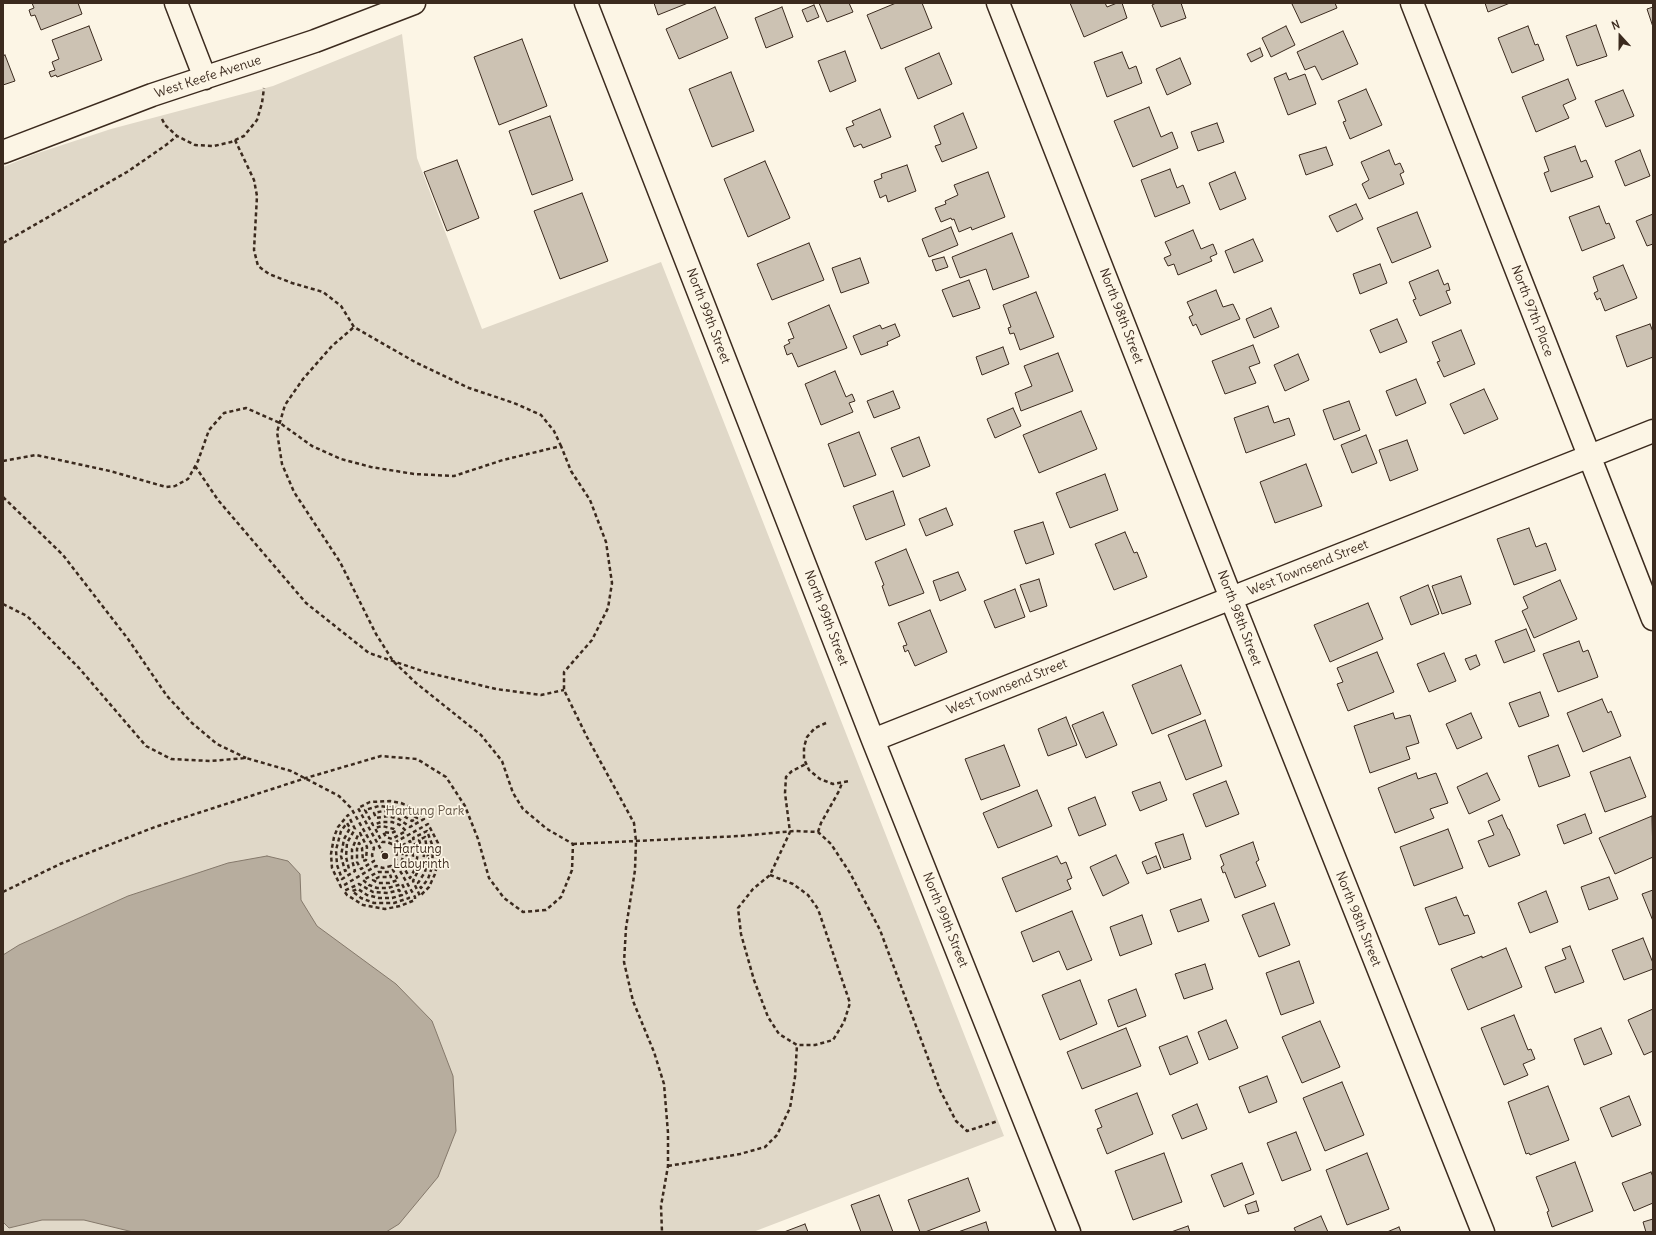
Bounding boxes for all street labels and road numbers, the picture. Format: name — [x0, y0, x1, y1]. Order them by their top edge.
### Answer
street label: West Keefe Avenue — [153, 52, 263, 102]
street label: North 97th Place — [1507, 263, 1557, 359]
street label: North 99th Street — [683, 266, 733, 366]
street label: North 98th Street — [1096, 266, 1146, 366]
street label: West Townsend Street — [1245, 537, 1371, 599]
street label: North 99th Street — [801, 568, 851, 668]
street label: North 98th Street — [1214, 568, 1264, 668]
street label: West Townsend Street — [944, 656, 1070, 718]
street label: North 98th Street — [1332, 869, 1384, 969]
street label: North 99th Street — [919, 870, 971, 970]

